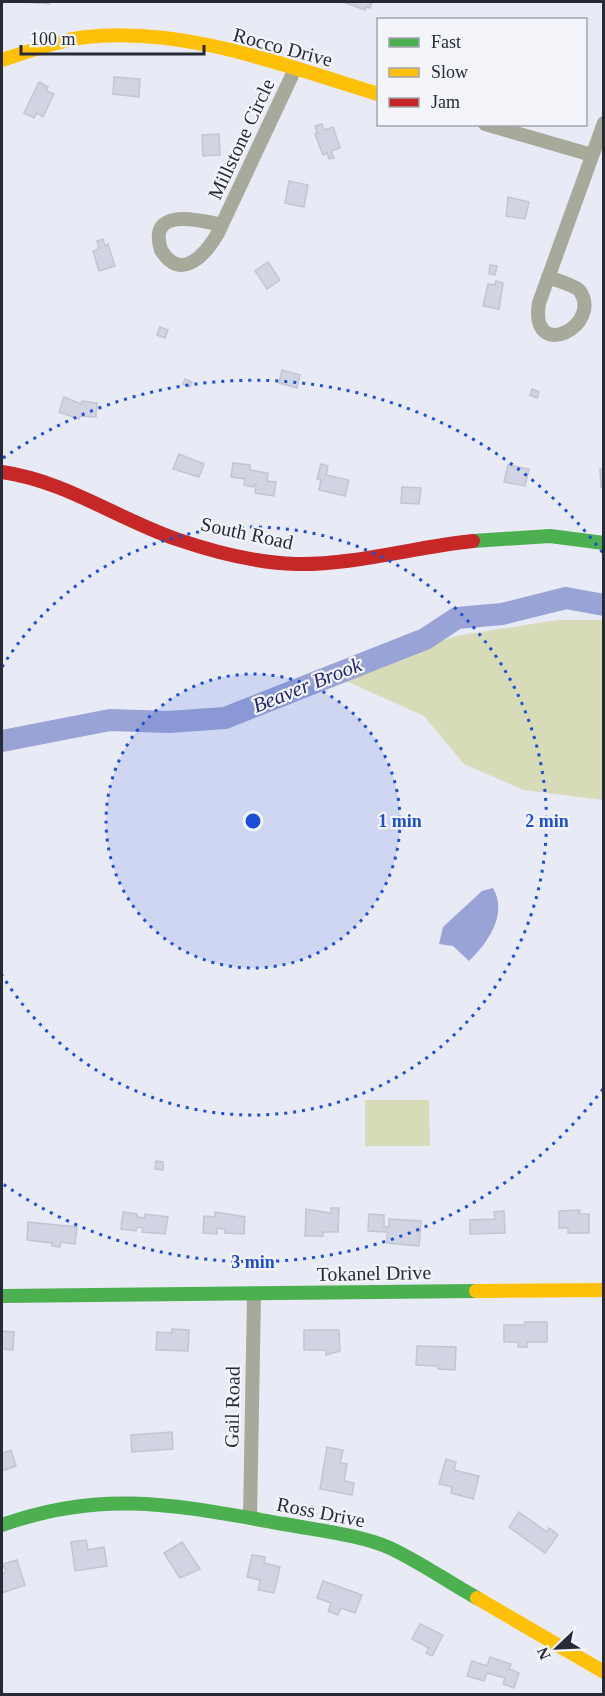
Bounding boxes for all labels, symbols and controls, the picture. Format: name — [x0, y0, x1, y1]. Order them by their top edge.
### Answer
scale bar — [21, 18, 204, 56]
legend — [377, 18, 587, 126]
street label: Rocco Drive — [231, 23, 335, 71]
text: 100 m — [30, 29, 76, 49]
text: Fast — [431, 32, 461, 52]
text: Slow — [431, 62, 468, 82]
street label: Millstone Circle — [203, 75, 279, 203]
text: Jam — [431, 92, 460, 112]
street label: South Road — [199, 512, 295, 554]
water label: Beaver Brook — [249, 652, 366, 718]
centre of rings — [243, 811, 263, 831]
text: 1 min — [378, 811, 422, 831]
text: 2 min — [525, 811, 569, 831]
text: 3 min — [231, 1252, 275, 1272]
street label: Tokanel Drive — [316, 1261, 432, 1285]
street label: Gail Road — [220, 1366, 244, 1448]
street label: Ross Drive — [275, 1493, 367, 1531]
north arrow — [527, 1618, 587, 1678]
text: N — [533, 1645, 554, 1662]

